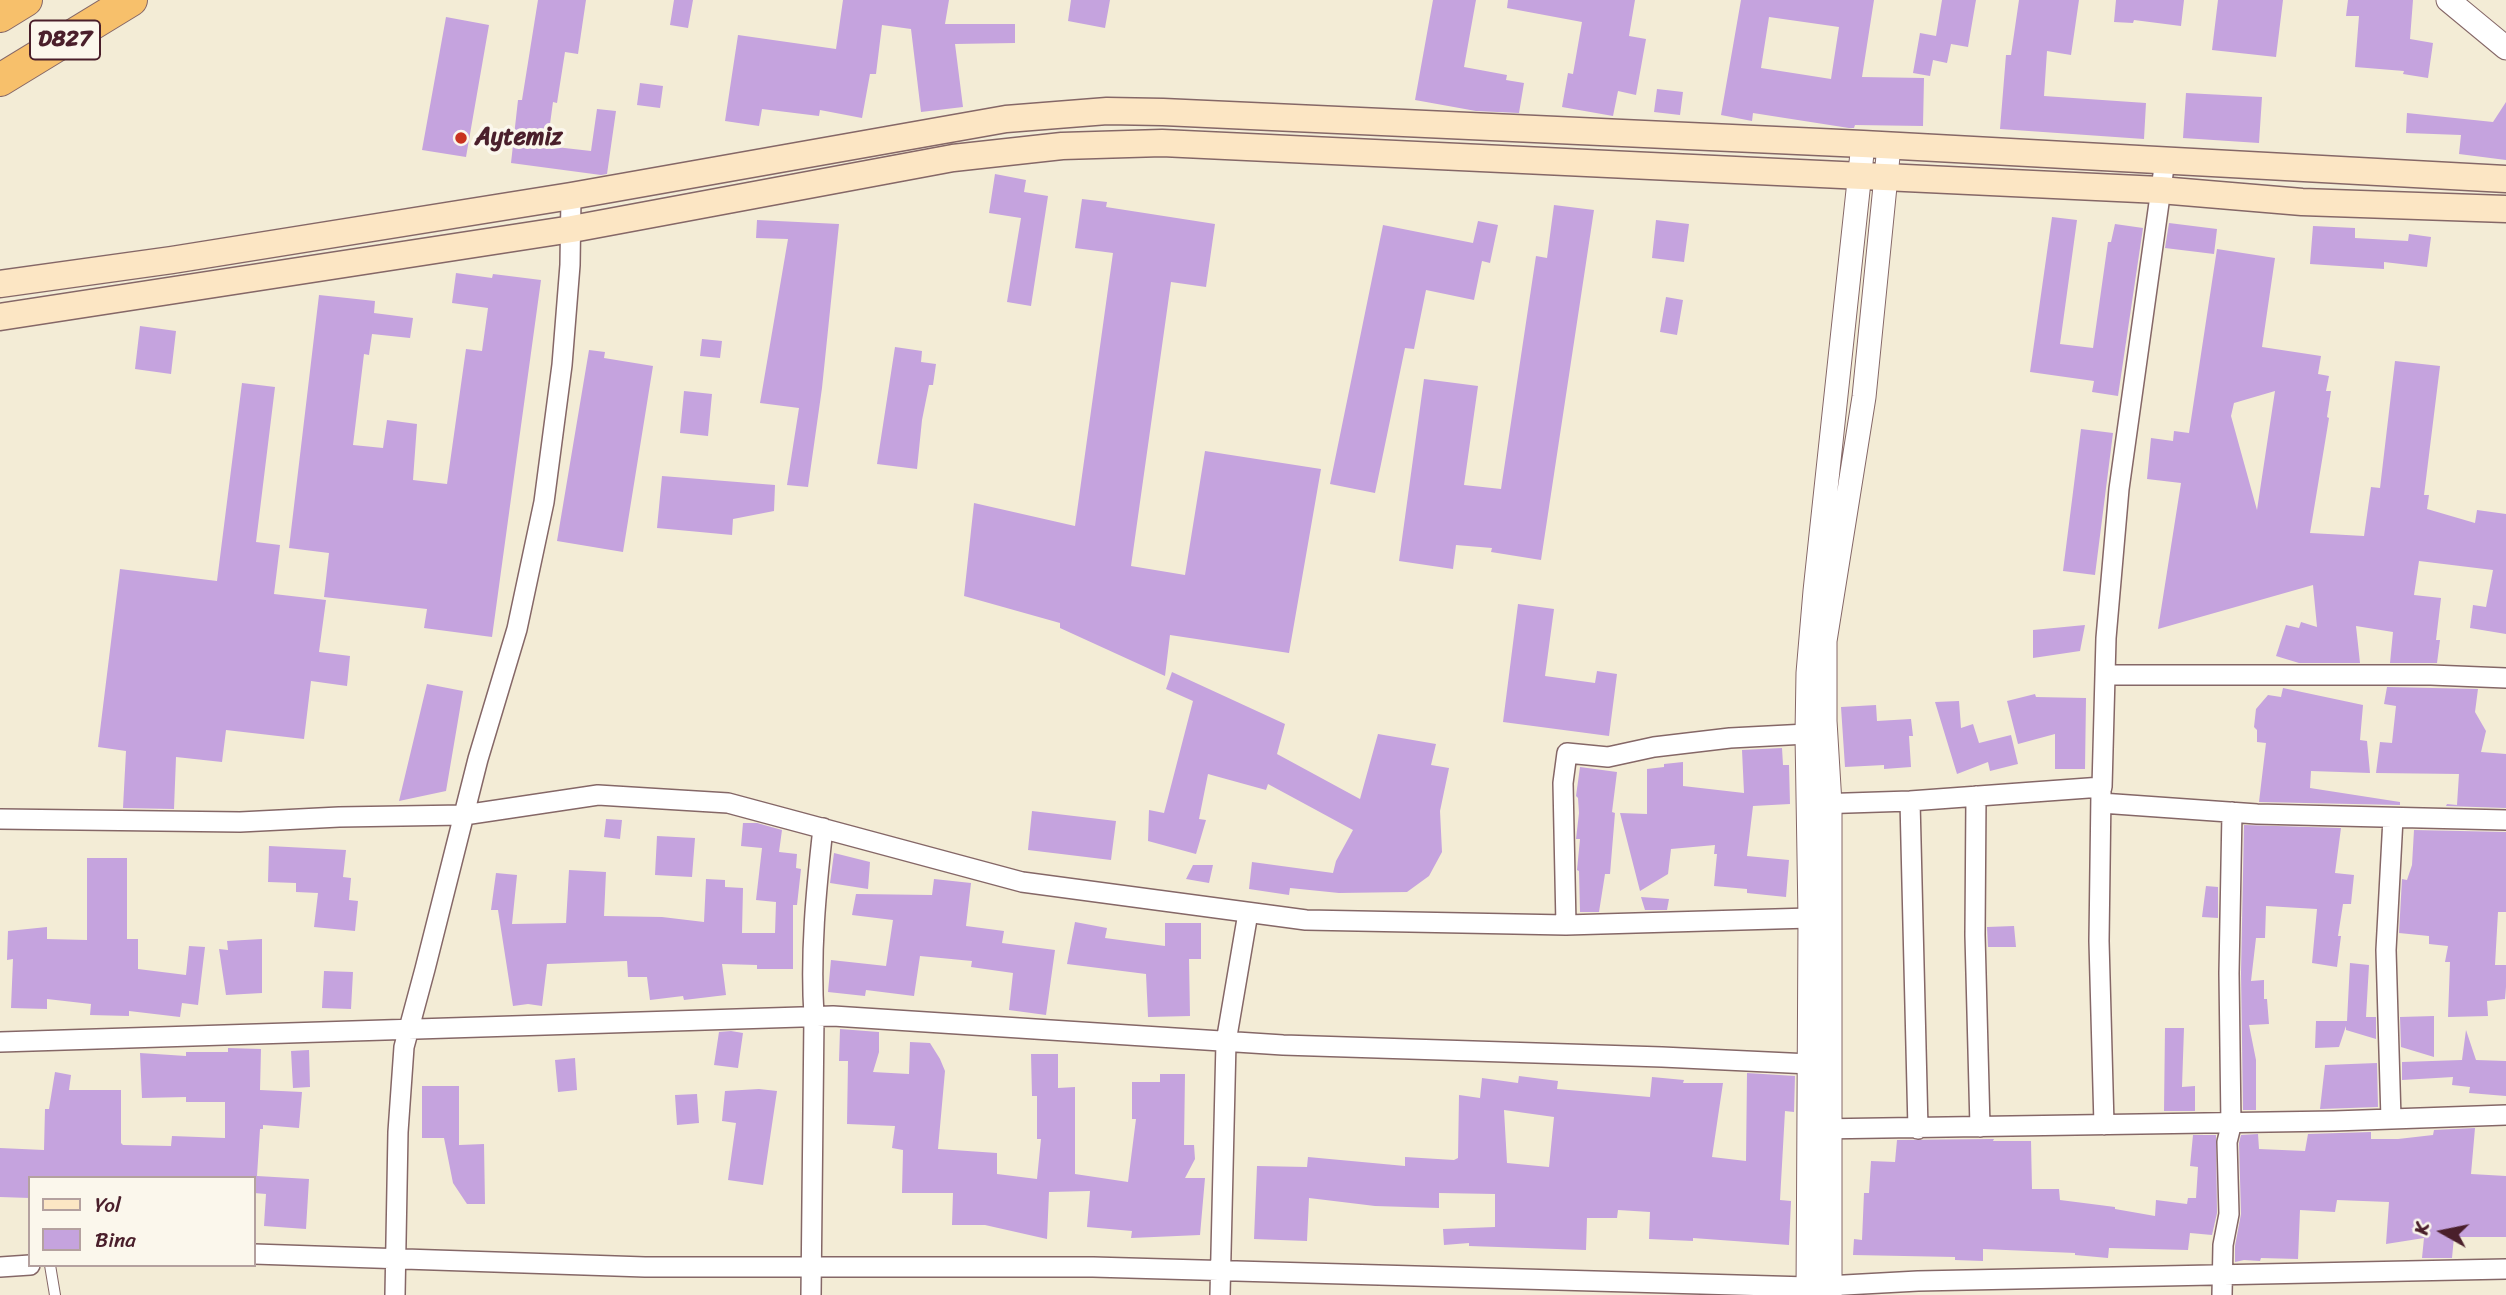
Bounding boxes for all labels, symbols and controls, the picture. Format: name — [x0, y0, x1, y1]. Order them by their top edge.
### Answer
road number: D827 — [30, 20, 100, 60]
place label: Aytemiz — [475, 124, 562, 152]
marker: Aytemiz — [453, 130, 469, 146]
legend — [28, 1176, 256, 1267]
text: Yol — [95, 1186, 121, 1224]
north arrow — [2408, 1197, 2478, 1267]
text: K — [2405, 1220, 2439, 1237]
text: Bina — [95, 1221, 136, 1259]

